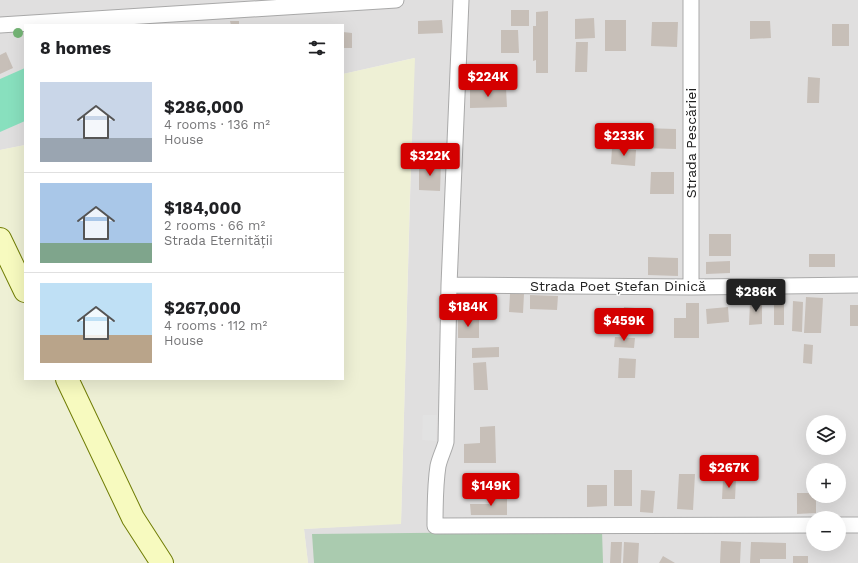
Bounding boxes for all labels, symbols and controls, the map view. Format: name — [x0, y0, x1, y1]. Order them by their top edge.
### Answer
icon: filters — [306, 37, 328, 59]
text: 8 homes — [40, 38, 111, 58]
pin: $224K — [460, 64, 516, 98]
text: $224K — [467, 69, 509, 84]
street label: Strada Pescăriei — [683, 88, 699, 198]
text: $286,000 — [164, 97, 244, 117]
icon: home — [72, 98, 120, 146]
text: 4 rooms · 136 m² — [164, 117, 270, 132]
pin: $233K — [596, 123, 652, 157]
text: $233K — [604, 128, 644, 143]
text: House — [164, 132, 204, 147]
pin: $322K — [402, 143, 458, 177]
text: $322K — [410, 148, 450, 163]
text: $184,000 — [164, 198, 241, 218]
icon: home — [72, 199, 120, 247]
text: 2 rooms · 66 m² — [164, 218, 265, 233]
text: Strada Eternității — [164, 233, 273, 248]
street label: Strada Poet Ștefan Dinică — [530, 278, 706, 295]
pin: $286K — [728, 279, 784, 313]
text: $286K — [735, 284, 777, 299]
pin: $184K — [440, 294, 496, 328]
text: $267,000 — [164, 298, 241, 318]
icon: home — [72, 299, 120, 347]
text: $184K — [448, 299, 488, 314]
pin: $459K — [596, 308, 652, 342]
text: $459K — [603, 313, 645, 328]
text: 4 rooms · 112 m² — [164, 318, 267, 333]
text: House — [164, 333, 204, 348]
map controls — [806, 415, 846, 551]
button: layers — [806, 415, 846, 455]
pin: $267K — [701, 455, 757, 489]
text: $267K — [709, 460, 749, 475]
button: + — [806, 463, 846, 503]
pin: $149K — [463, 473, 519, 507]
text: $149K — [471, 478, 511, 493]
button: − — [806, 511, 846, 551]

